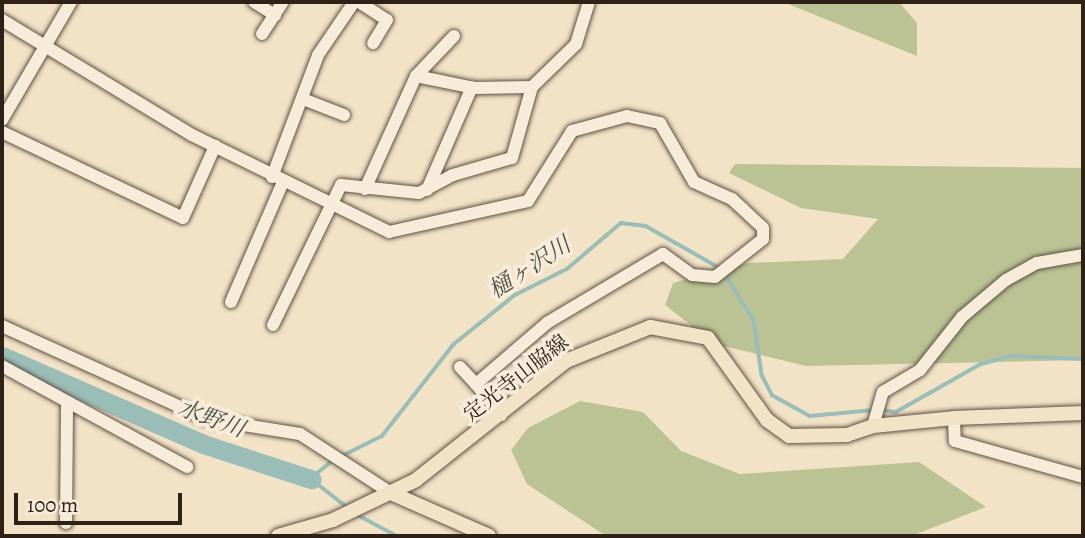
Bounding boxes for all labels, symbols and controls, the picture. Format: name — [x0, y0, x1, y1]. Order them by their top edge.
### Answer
water label: 樋ヶ沢川 — [484, 231, 576, 305]
street label: 定光寺山脇線 — [459, 329, 573, 427]
water label: 水野川 — [174, 394, 248, 444]
scale bar — [18, 478, 186, 522]
text: 100 m — [27, 491, 78, 519]

